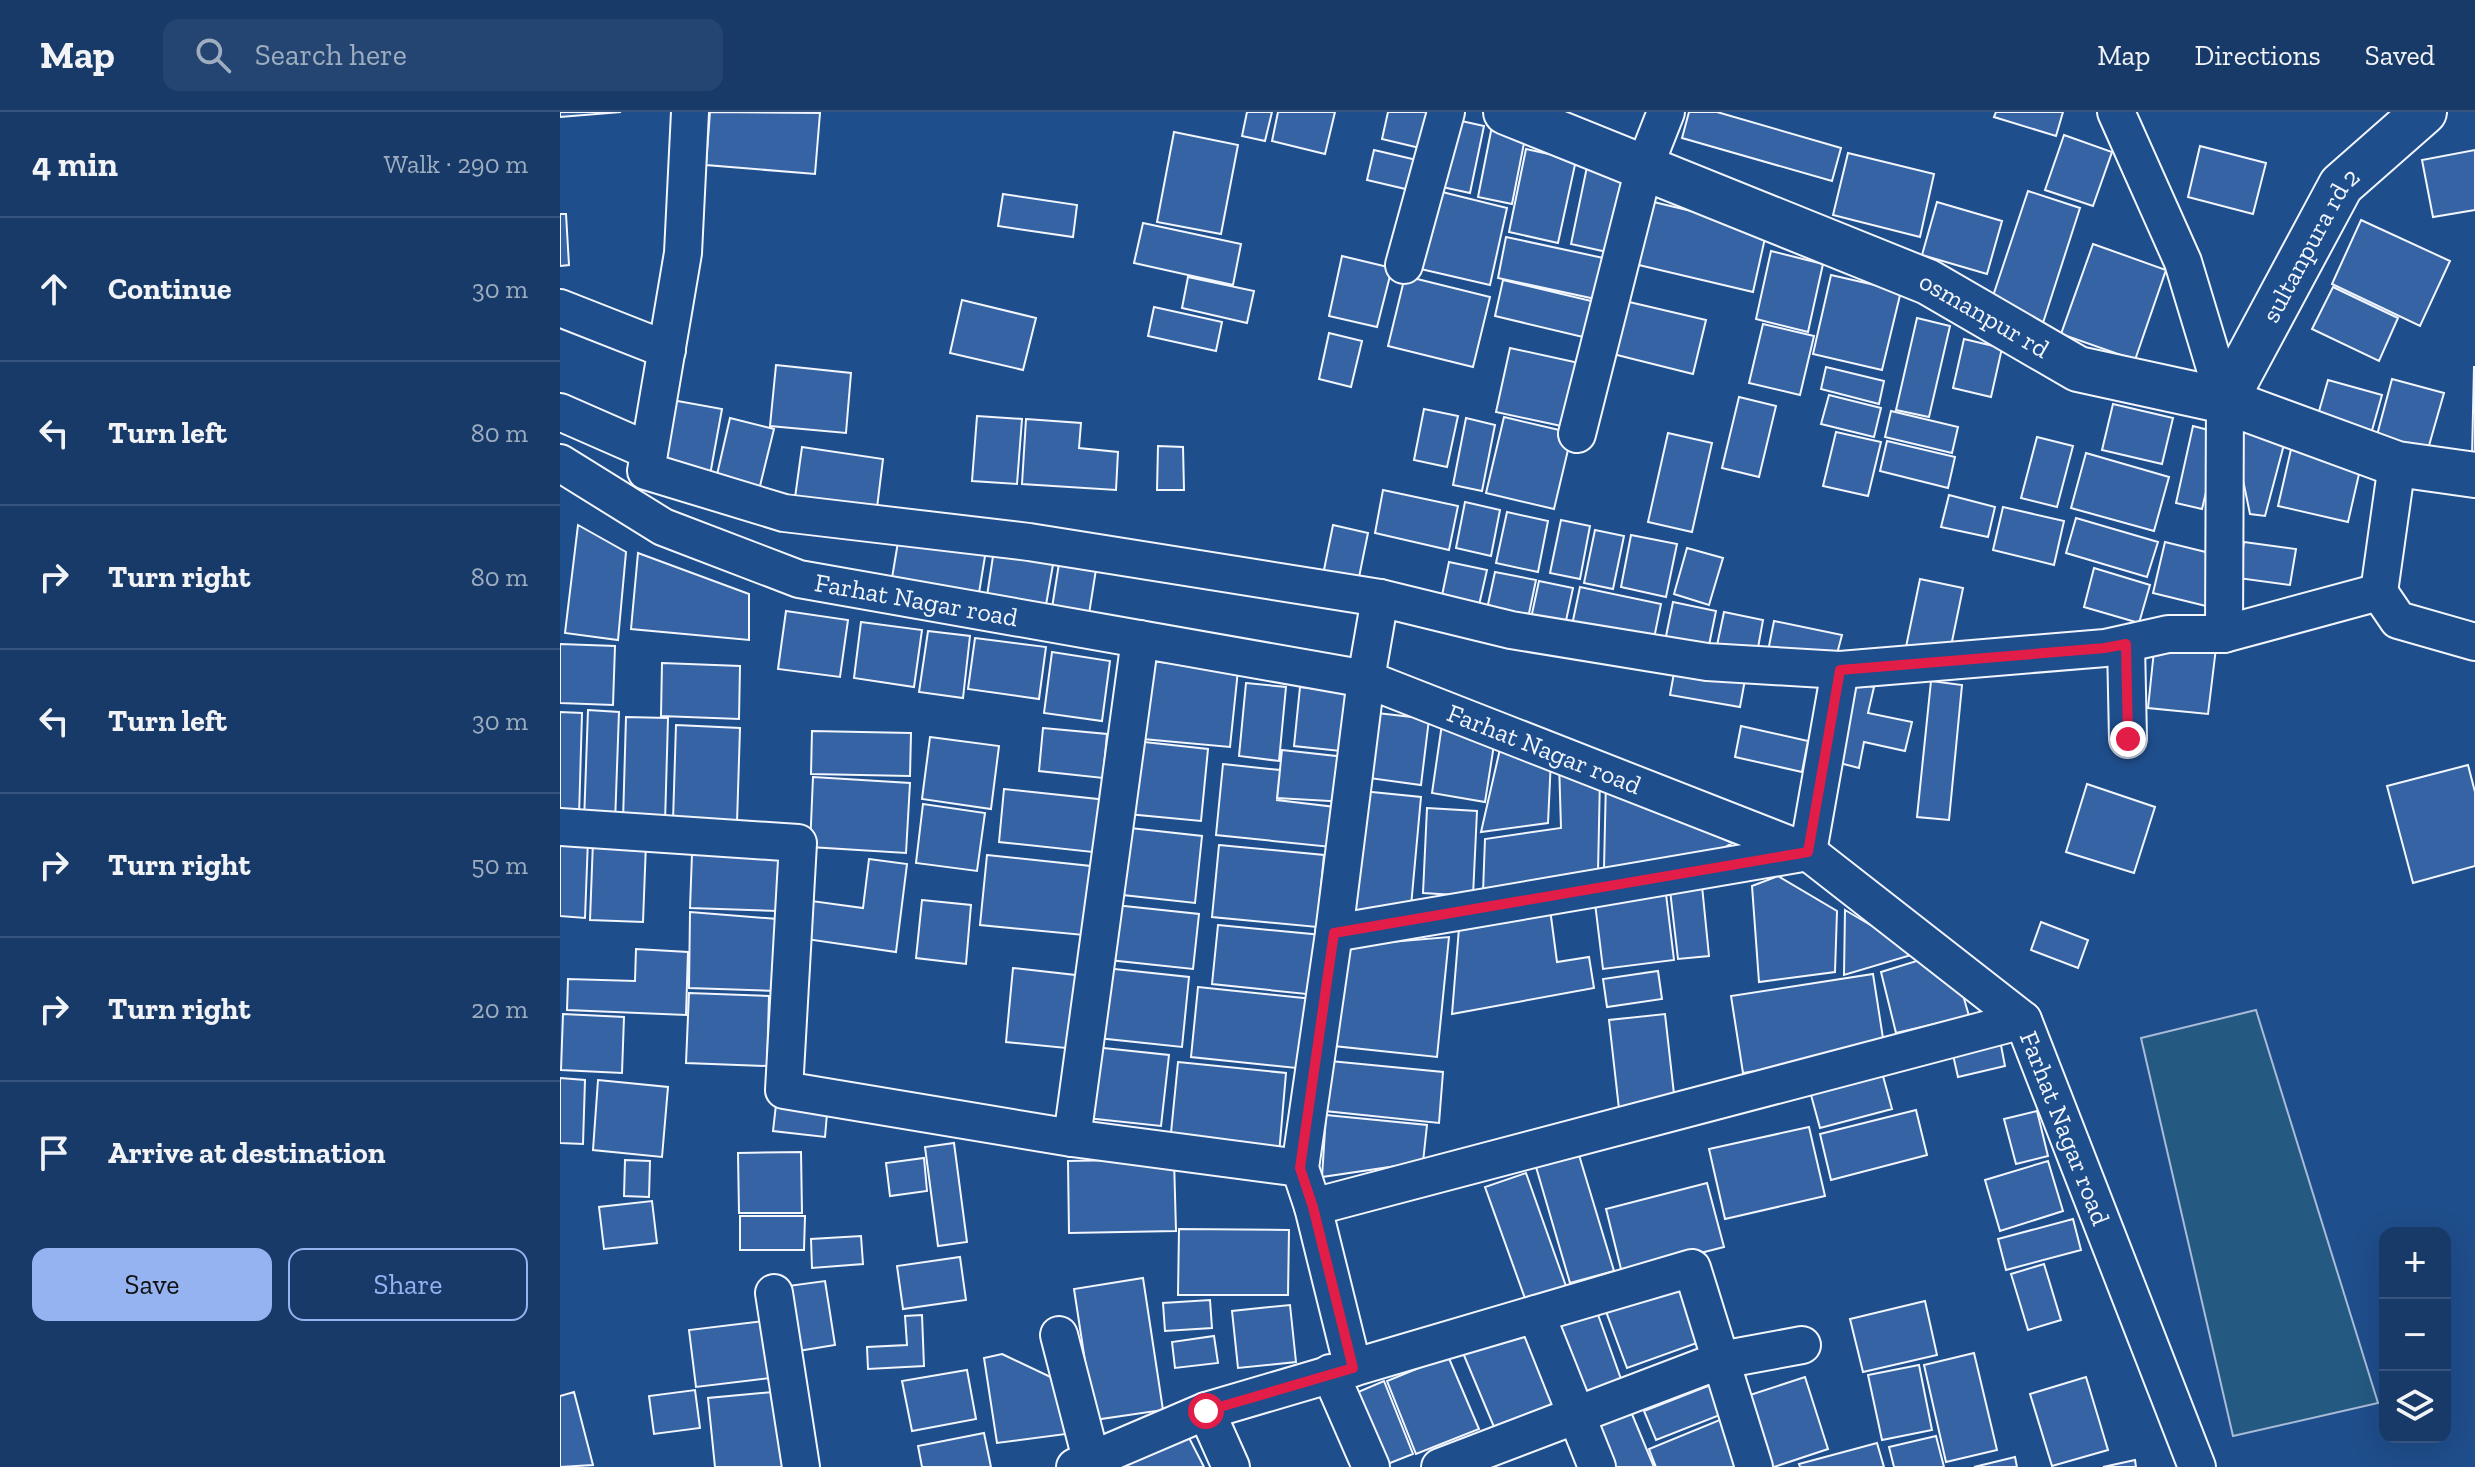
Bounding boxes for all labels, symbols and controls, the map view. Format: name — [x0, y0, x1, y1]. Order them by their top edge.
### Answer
search box — [163, 19, 723, 91]
text: Map — [40, 32, 115, 78]
icon: search — [191, 33, 235, 77]
text: Search here — [255, 37, 407, 73]
text: Map — [2097, 39, 2150, 72]
text: Directions — [2194, 39, 2321, 72]
text: Saved — [2365, 39, 2435, 72]
text: 4 min — [32, 144, 118, 185]
text: Walk · 290 m — [384, 148, 528, 180]
street label: sultanpura rd 2 — [2254, 160, 2366, 328]
street label: osmanpur rd — [1915, 264, 2055, 365]
icon: ahead — [32, 267, 76, 311]
text: Continue — [108, 271, 232, 307]
text: 30 m — [472, 273, 528, 305]
icon: left — [32, 411, 76, 455]
text: Turn left — [108, 415, 227, 451]
text: 80 m — [471, 417, 528, 449]
icon: right — [32, 555, 76, 599]
text: Turn right — [108, 559, 250, 595]
text: 80 m — [471, 561, 528, 593]
street label: Farhat Nagar road — [812, 566, 1020, 633]
street label: Farhat Nagar road — [1443, 696, 1646, 801]
icon: left — [32, 699, 76, 743]
text: Turn left — [108, 703, 227, 739]
text: 30 m — [472, 705, 528, 737]
route end — [2110, 721, 2146, 757]
icon: right — [32, 843, 76, 887]
text: Turn right — [108, 847, 250, 883]
text: 50 m — [471, 849, 528, 881]
icon: right — [32, 987, 76, 1031]
text: Turn right — [108, 991, 250, 1027]
text: 20 m — [471, 993, 528, 1025]
street label: Farhat Nagar road — [2013, 1026, 2117, 1230]
icon: arrive — [32, 1131, 76, 1175]
text: Arrive at destination — [108, 1135, 385, 1171]
map controls — [2379, 1227, 2451, 1443]
button: + — [2379, 1227, 2451, 1299]
button: Save — [32, 1248, 272, 1321]
button: Share — [288, 1248, 528, 1321]
button: − — [2379, 1299, 2451, 1371]
button: layers — [2379, 1371, 2451, 1443]
route start — [1188, 1393, 1224, 1429]

